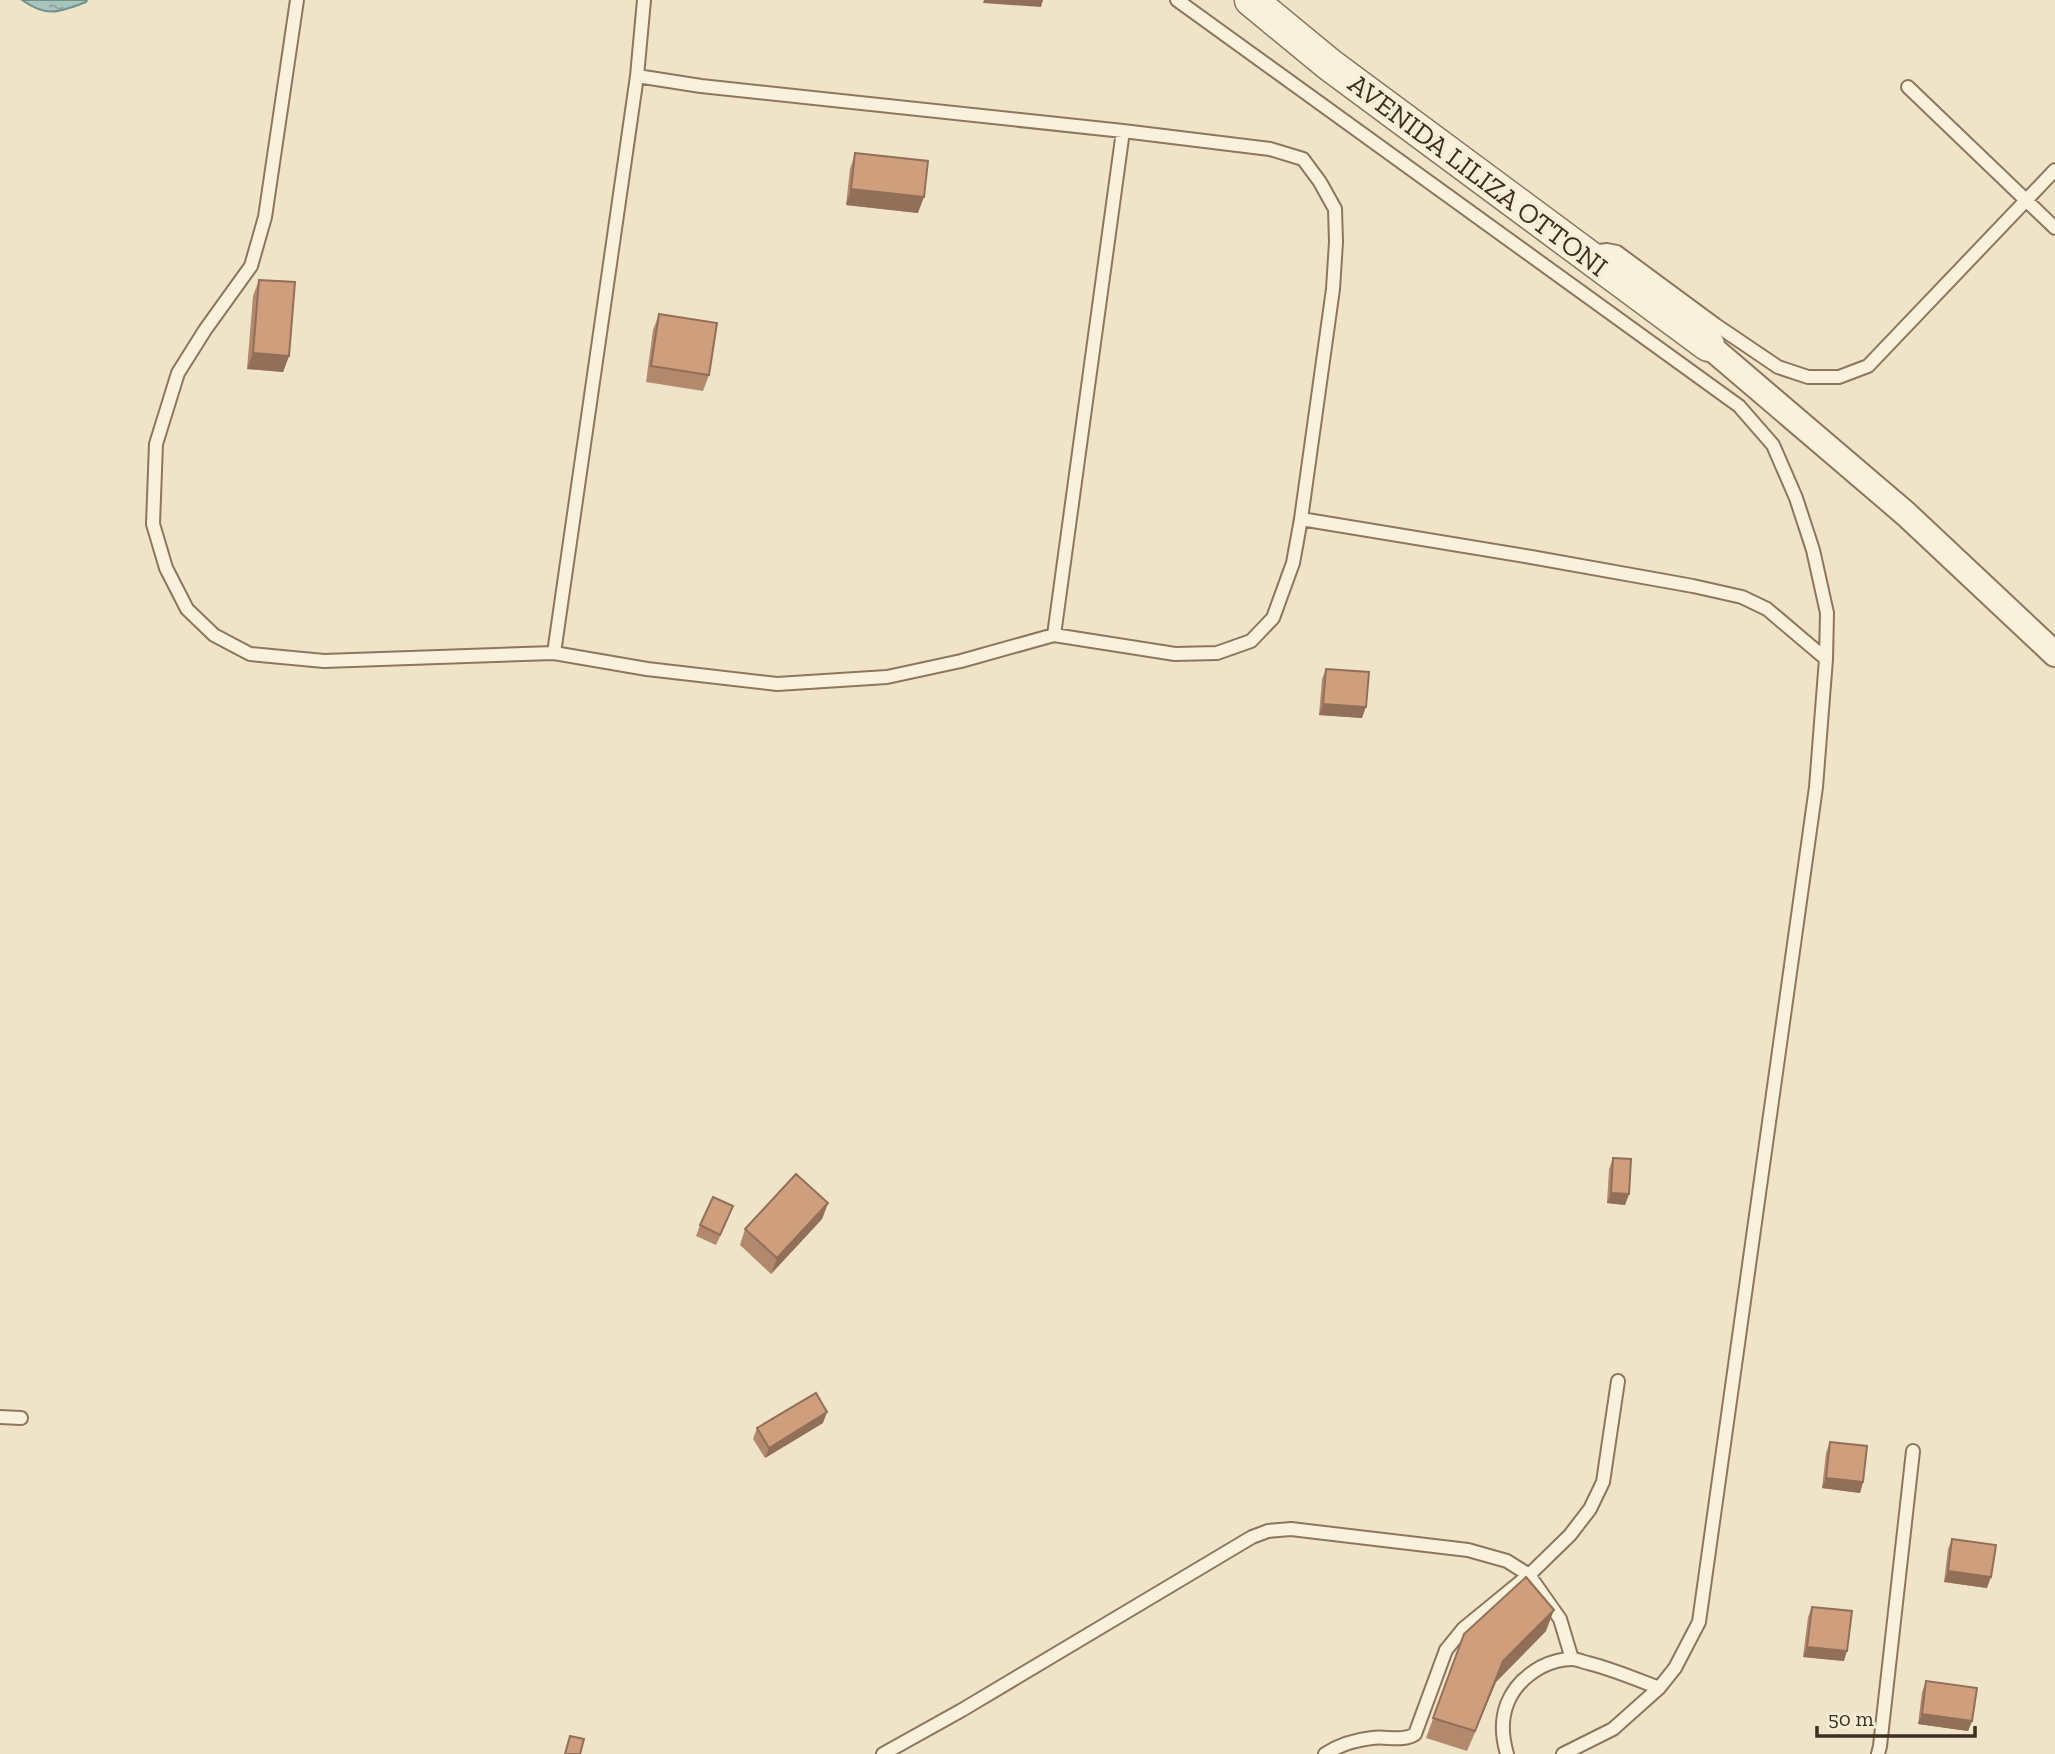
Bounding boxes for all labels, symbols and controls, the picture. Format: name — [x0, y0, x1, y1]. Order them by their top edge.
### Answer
street label: AVENIDA LILIZA OTTONI — [1342, 67, 1614, 283]
scale bar — [1817, 1694, 1974, 1738]
text: 50 m — [1828, 1706, 1874, 1731]

